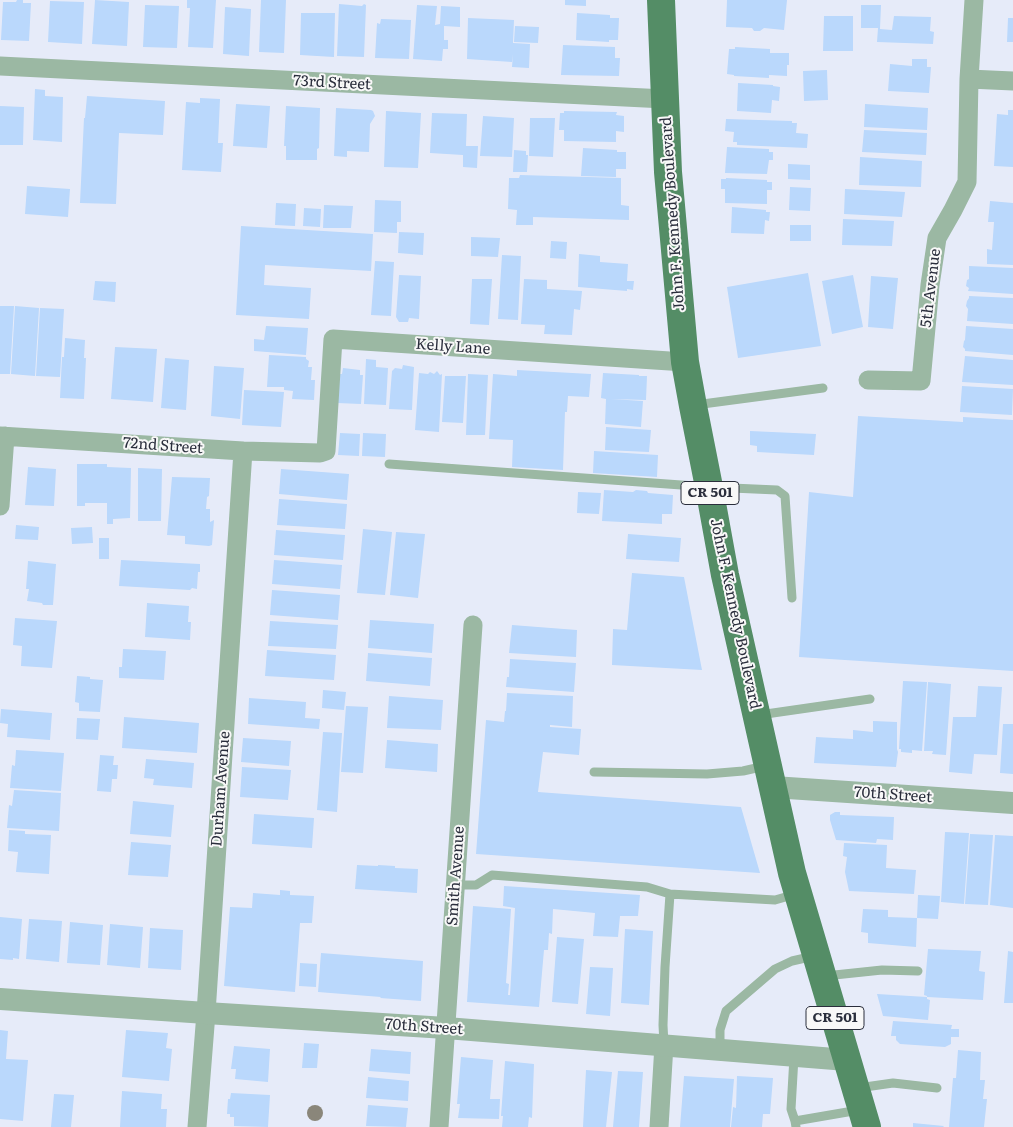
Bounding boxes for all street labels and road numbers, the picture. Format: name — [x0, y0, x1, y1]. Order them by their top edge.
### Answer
street label: 73rd Street — [293, 72, 371, 94]
street label: John F. Kennedy Boulevard — [657, 116, 689, 312]
street label: 5th Avenue — [917, 248, 945, 328]
street label: Kelly Lane — [415, 335, 491, 359]
street label: 72nd Street — [122, 434, 204, 458]
road number: CR 501 — [681, 482, 739, 504]
street label: John F. Kennedy Boulevard — [706, 517, 764, 711]
street label: Durham Avenue — [208, 731, 234, 847]
street label: 70th Street — [853, 783, 933, 807]
street label: Smith Avenue — [444, 826, 468, 926]
road number: CR 501 — [806, 1006, 864, 1030]
street label: 70th Street — [384, 1015, 464, 1039]

